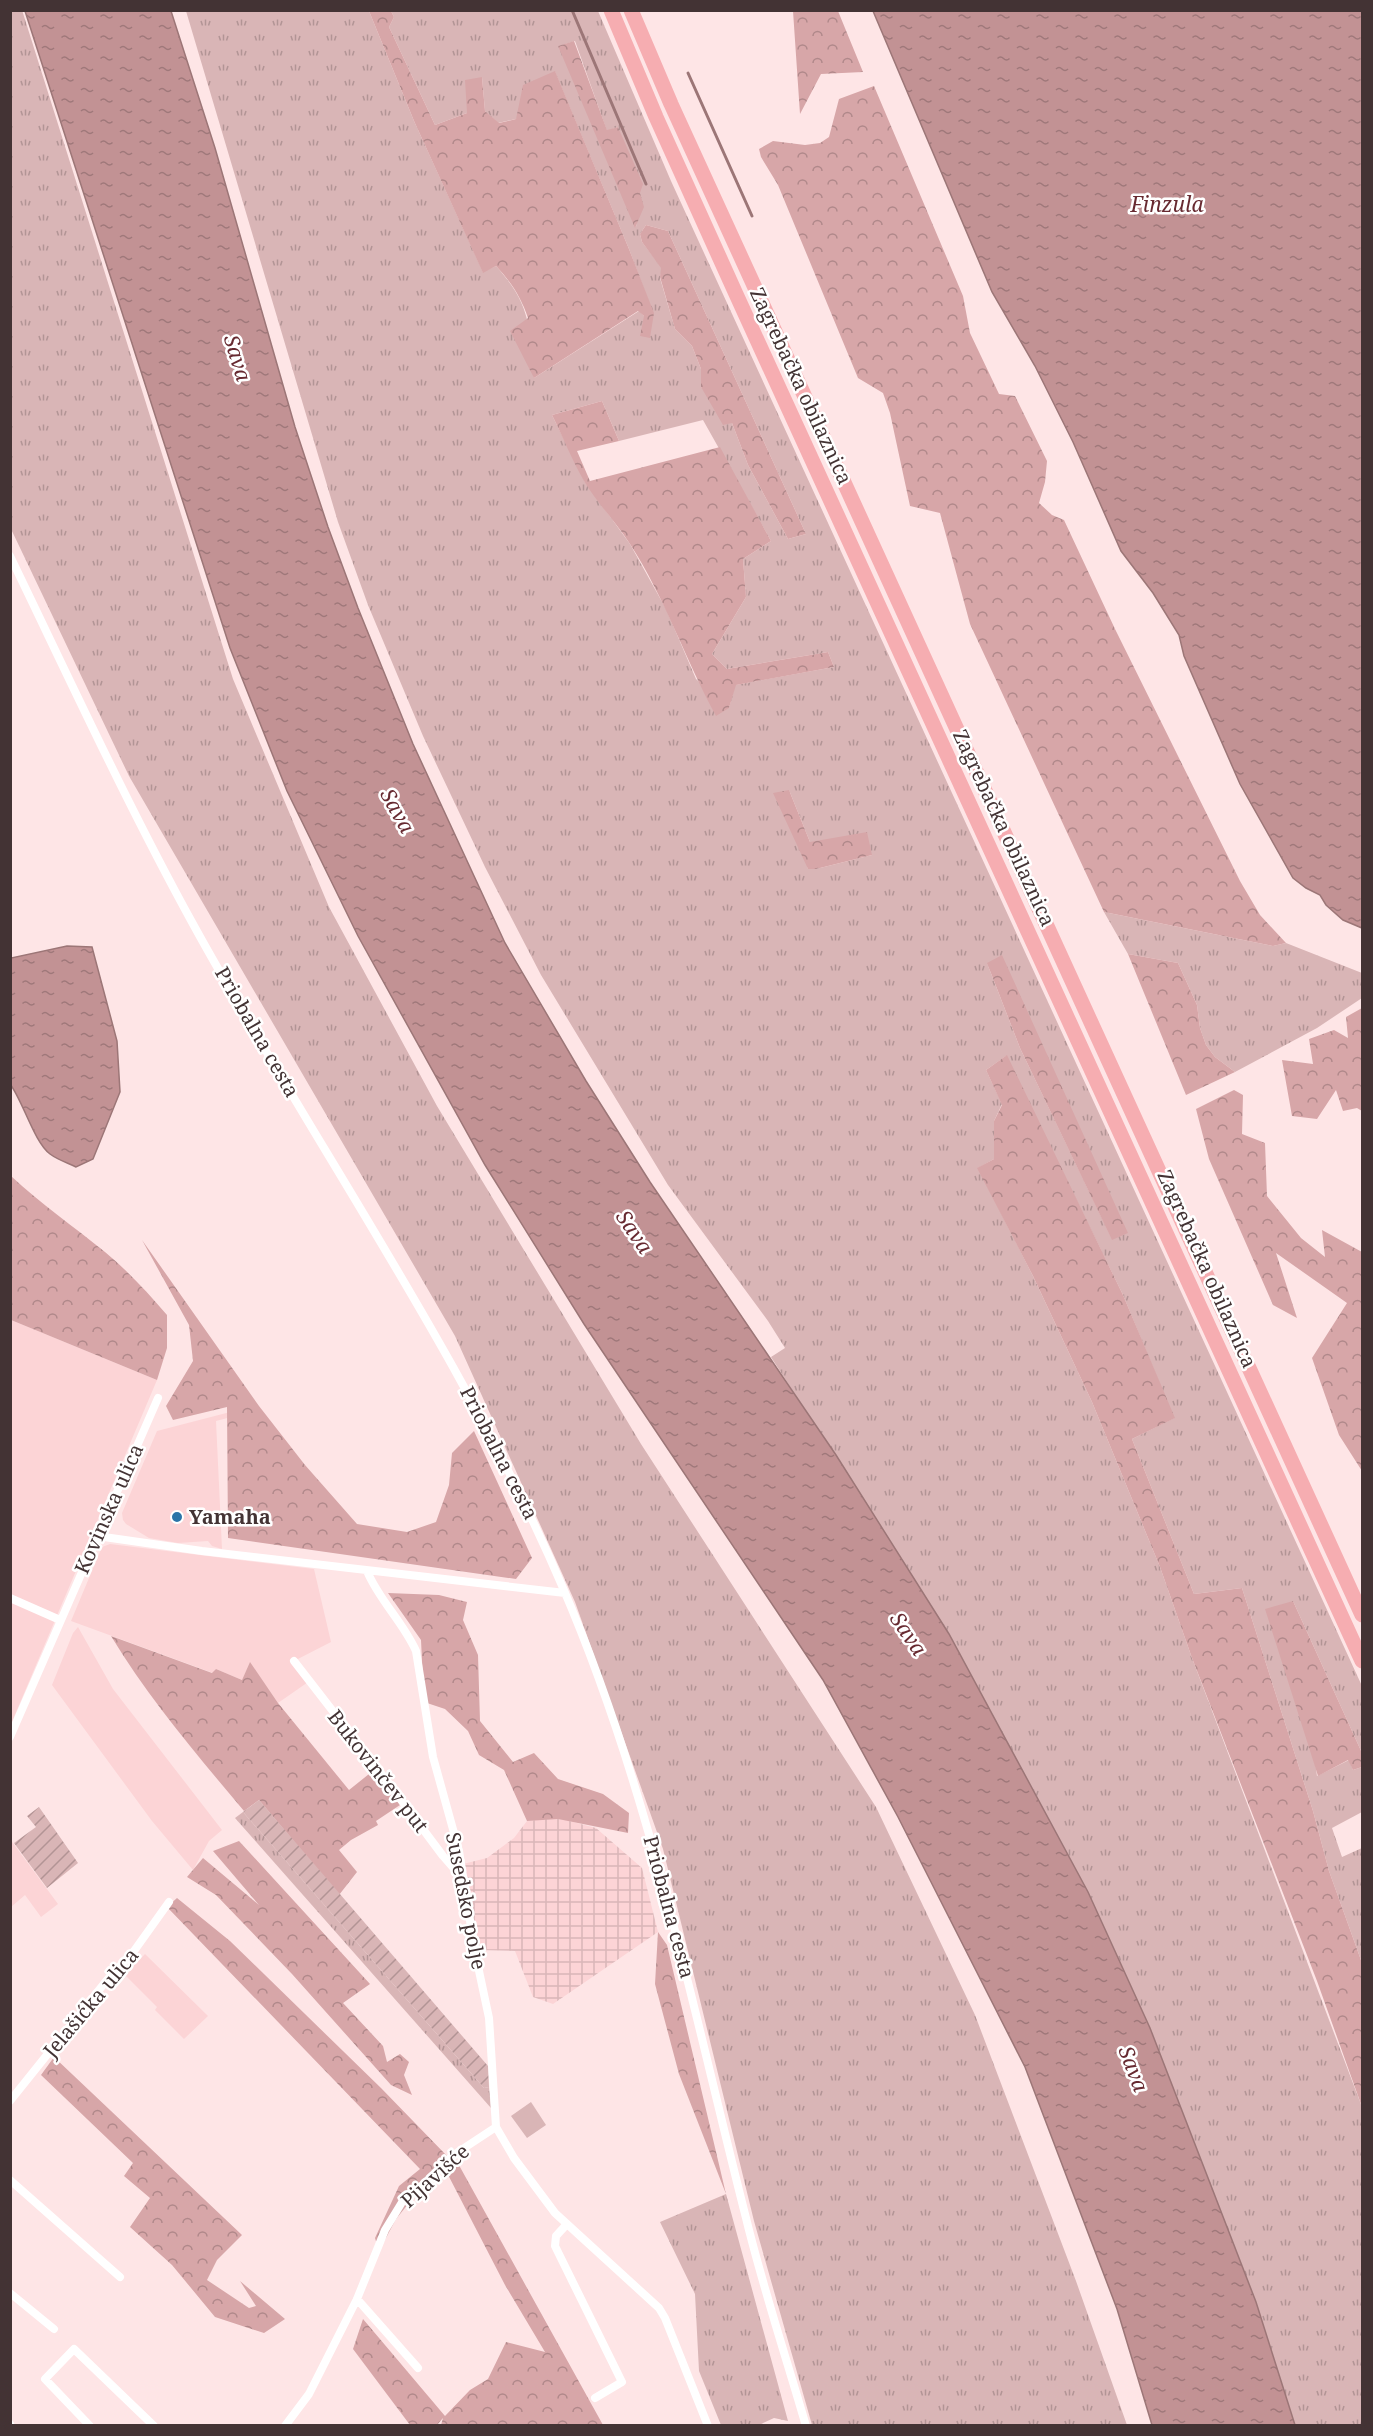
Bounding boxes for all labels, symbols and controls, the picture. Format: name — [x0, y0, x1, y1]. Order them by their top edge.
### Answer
water label: Finzula — [1129, 190, 1204, 218]
street label: Zagrebačka obilaznica — [744, 283, 859, 488]
water label: Sava — [218, 331, 258, 385]
street label: Zagrebačka obilaznica — [947, 725, 1062, 930]
water label: Sava — [374, 783, 422, 839]
street label: Priobalna cesta — [209, 962, 306, 1102]
street label: Zagrebačka obilaznica — [1152, 1166, 1263, 1372]
water label: Sava — [610, 1204, 660, 1259]
street label: Priobalna cesta — [454, 1381, 545, 1524]
street label: Kovinska ulica — [68, 1440, 149, 1578]
place label: Yamaha — [189, 1503, 271, 1530]
marker: Yamaha — [170, 1510, 184, 1524]
water label: Sava — [884, 1606, 934, 1661]
street label: Bukovinčev put — [322, 1704, 435, 1838]
street label: Susedsko polje — [440, 1830, 493, 1972]
street label: Priobalna cesta — [637, 1833, 701, 1981]
street label: Jelašićka ulica — [36, 1942, 144, 2064]
water label: Sava — [1112, 2042, 1156, 2096]
street label: Pijavišće — [395, 2138, 475, 2214]

